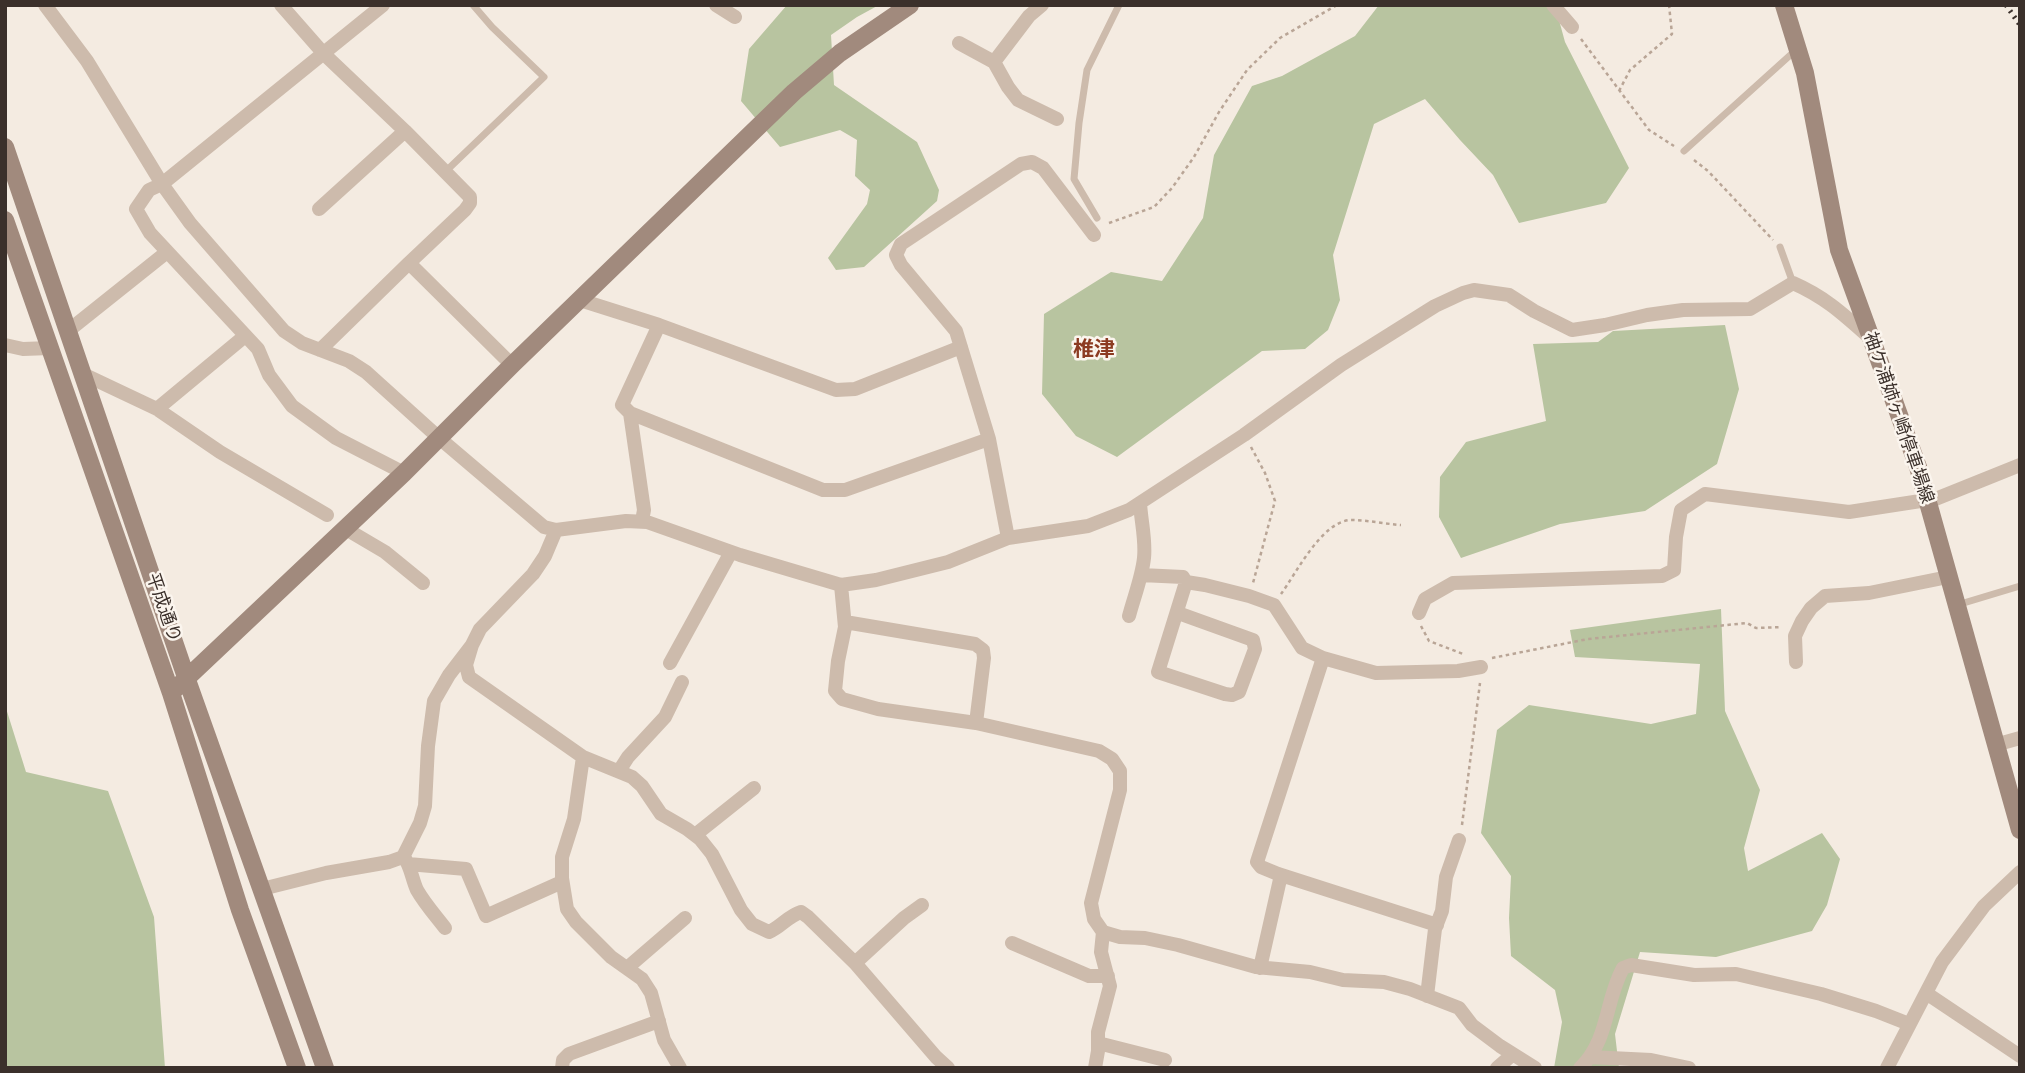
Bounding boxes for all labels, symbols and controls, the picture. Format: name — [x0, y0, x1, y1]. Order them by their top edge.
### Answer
street label: 袖ケ浦姉ヶ崎停車場線 — [1858, 329, 1938, 507]
district label: 椎津 — [1073, 338, 1115, 364]
street label: 平成通り — [141, 570, 185, 646]

